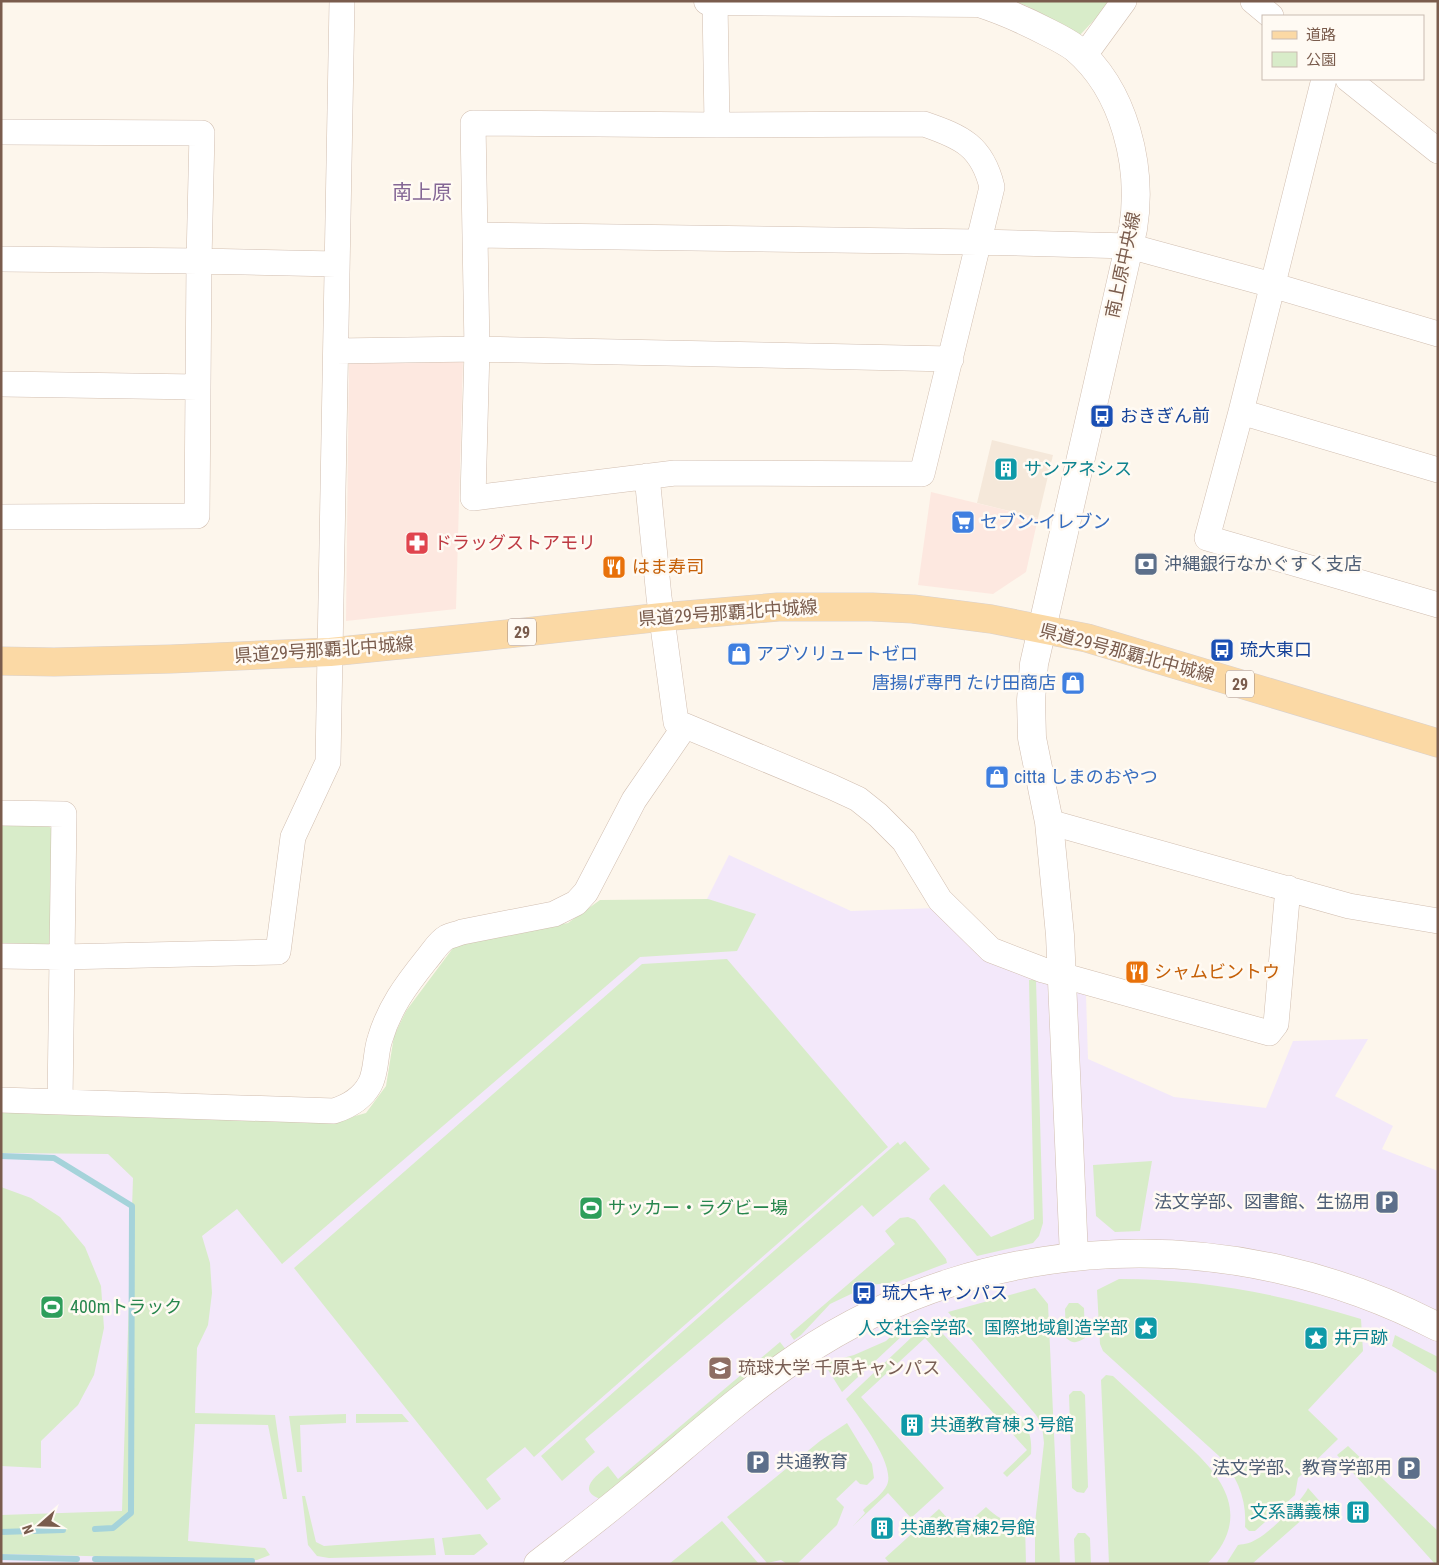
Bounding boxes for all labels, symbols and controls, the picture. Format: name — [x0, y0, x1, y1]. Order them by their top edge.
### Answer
legend — [1262, 15, 1424, 80]
text: 道路 — [1306, 26, 1336, 44]
text: 公園 — [1306, 51, 1336, 69]
district label: 南上原 — [392, 180, 452, 204]
street label: 南上原中央線 — [1101, 210, 1144, 320]
bus stop icon: おきぎん前 — [1089, 403, 1115, 429]
place label: おきぎん前 — [1120, 405, 1210, 426]
building icon: サンアネシス — [993, 456, 1019, 482]
place label: サンアネシス — [1024, 458, 1132, 479]
supermarket icon: セブン-イレブン — [950, 509, 976, 535]
place label: セブン-イレブン — [980, 511, 1110, 532]
pharmacy icon: ドラッグストアモリ — [404, 530, 430, 556]
place label: ドラッグストアモリ — [434, 532, 596, 553]
bank icon: 沖縄銀行なかぐすく支店 — [1133, 551, 1159, 577]
place label: 沖縄銀行なかぐすく支店 — [1164, 553, 1362, 574]
restaurant icon: はま寿司 — [601, 554, 627, 580]
place label: はま寿司 — [632, 556, 704, 577]
street label: 県道29号那覇北中城線 — [638, 596, 818, 629]
road number: 29 — [508, 618, 536, 646]
street label: 県道29号那覇北中城線 — [1038, 619, 1217, 686]
street label: 県道29号那覇北中城線 — [234, 633, 414, 666]
bus stop icon: 琉大東口 — [1209, 637, 1235, 663]
place label: 琉大東口 — [1240, 639, 1312, 660]
shop icon: アブソリュートゼロ — [726, 641, 752, 667]
place label: アブソリュートゼロ — [756, 643, 918, 664]
shop icon: 唐揚げ専門 たけ田商店 — [1060, 670, 1086, 696]
road number: 29 — [1226, 671, 1254, 698]
place label: 唐揚げ専門 たけ田商店 — [872, 672, 1056, 693]
shop icon: citta しまのおやつ — [984, 764, 1010, 790]
place label: citta しまのおやつ — [1014, 766, 1158, 787]
restaurant icon: シャムビントウ — [1124, 959, 1150, 985]
place label: シャムビントウ — [1154, 961, 1280, 982]
parking icon: 法文学部、図書館、生協用 — [1374, 1189, 1400, 1215]
place label: 法文学部、図書館、生協用 — [1154, 1191, 1370, 1212]
sports icon: サッカー・ラグビー場 — [578, 1195, 604, 1221]
place label: サッカー・ラグビー場 — [608, 1197, 788, 1218]
bus stop icon: 琉大キャンパス — [851, 1280, 877, 1306]
place label: 琉大キャンパス — [882, 1282, 1008, 1303]
sports icon: 400mトラック — [39, 1294, 65, 1320]
place label: 400mトラック — [70, 1296, 182, 1317]
place icon: 人文社会学部、国際地域創造学部 — [1133, 1315, 1159, 1341]
place label: 人文社会学部、国際地域創造学部 — [858, 1317, 1128, 1338]
place icon: 井戸跡 — [1303, 1325, 1329, 1351]
place label: 井戸跡 — [1334, 1327, 1388, 1348]
school or university icon: 琉球大学 千原キャンパス — [707, 1355, 733, 1381]
place label: 琉球大学 千原キャンパス — [738, 1357, 940, 1378]
building icon: 共通教育棟３号館 — [899, 1412, 925, 1438]
place label: 共通教育棟３号館 — [930, 1414, 1074, 1435]
parking icon: 共通教育 — [745, 1449, 771, 1475]
place label: 共通教育 — [776, 1451, 848, 1472]
parking icon: 法文学部、教育学部用 — [1396, 1455, 1422, 1481]
place label: 法文学部、教育学部用 — [1212, 1457, 1392, 1478]
building icon: 文系講義棟 — [1345, 1499, 1371, 1525]
north arrow — [15, 1500, 65, 1550]
place label: 文系講義棟 — [1250, 1501, 1340, 1522]
building icon: 共通教育棟2号館 — [869, 1515, 895, 1541]
place label: 共通教育棟2号館 — [900, 1517, 1035, 1538]
text: N — [19, 1523, 37, 1536]

